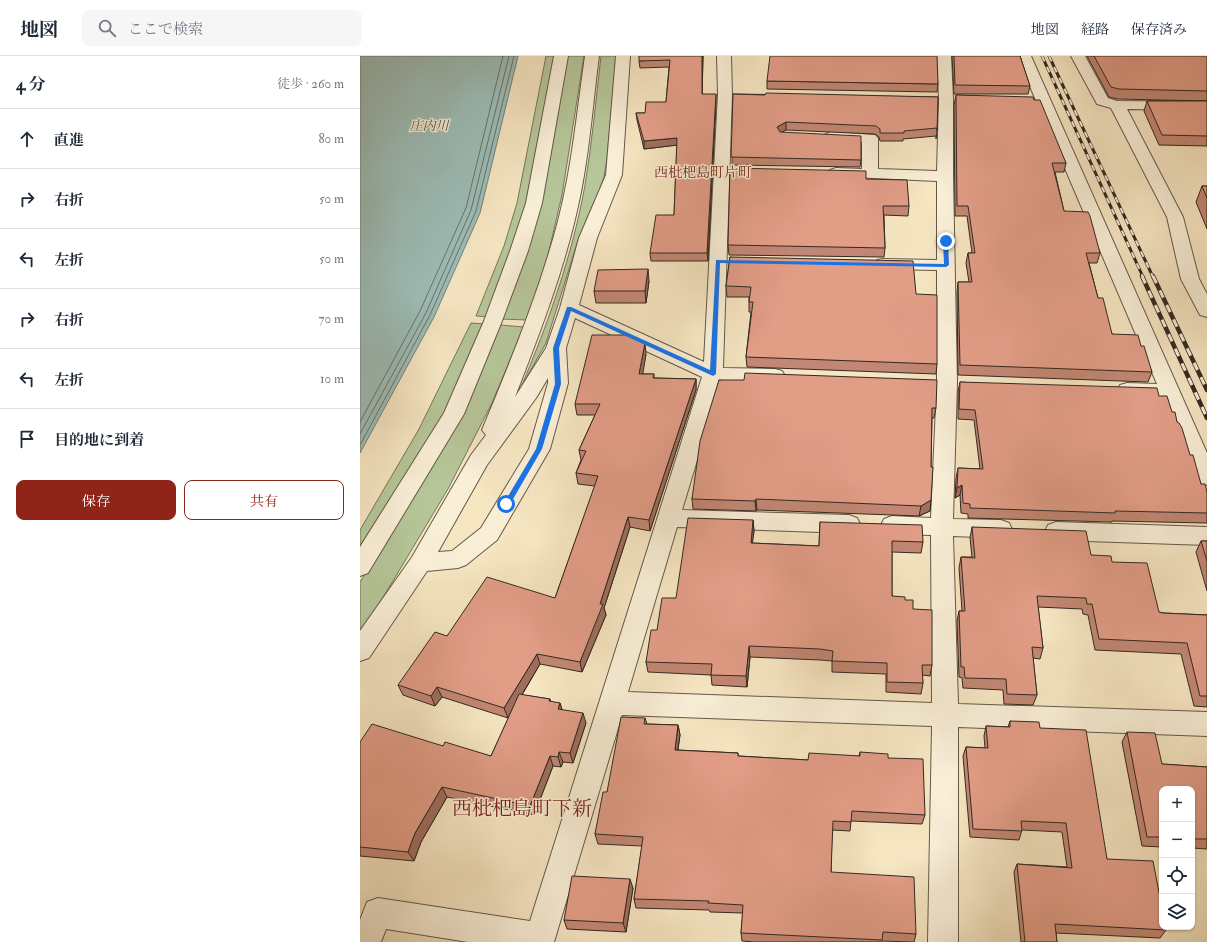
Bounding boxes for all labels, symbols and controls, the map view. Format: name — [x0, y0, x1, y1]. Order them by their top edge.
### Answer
search box — [82, 10, 362, 46]
icon: search — [96, 17, 118, 39]
text: 地図 — [20, 18, 58, 42]
text: ここで検索 — [128, 20, 203, 39]
text: 地図 — [1031, 21, 1059, 38]
text: 経路 — [1081, 21, 1109, 38]
text: 保存済み — [1131, 21, 1187, 38]
text: 4 分 — [16, 74, 46, 95]
text: 徒歩 · 260 m — [277, 76, 344, 92]
water label: 庄内川 — [409, 118, 450, 134]
icon: ahead — [16, 128, 38, 150]
text: 直進 — [54, 131, 84, 150]
text: 80 m — [318, 131, 344, 147]
district label: 西枇杷島町片町 — [654, 164, 752, 181]
icon: right — [16, 188, 38, 210]
text: 右折 — [54, 191, 84, 210]
text: 50 m — [319, 191, 344, 207]
route end — [937, 232, 955, 250]
icon: left — [16, 248, 38, 270]
text: 左折 — [54, 251, 84, 270]
text: 50 m — [319, 251, 344, 267]
icon: right — [16, 308, 38, 330]
text: 右折 — [54, 311, 84, 330]
text: 70 m — [319, 311, 344, 327]
icon: left — [16, 368, 38, 390]
text: 左折 — [54, 371, 84, 390]
text: 10 m — [320, 371, 344, 387]
icon: arrive — [16, 428, 38, 450]
text: 目的地に到着 — [54, 431, 144, 450]
button: 保存 — [16, 480, 176, 520]
button: 共有 — [184, 480, 344, 520]
route start — [497, 495, 515, 513]
map controls — [1159, 786, 1195, 930]
button: + — [1159, 786, 1195, 822]
district label: 西枇杷島町下新 — [452, 796, 592, 821]
button: − — [1159, 822, 1195, 858]
button: locate — [1159, 858, 1195, 894]
button: layers — [1159, 894, 1195, 930]

